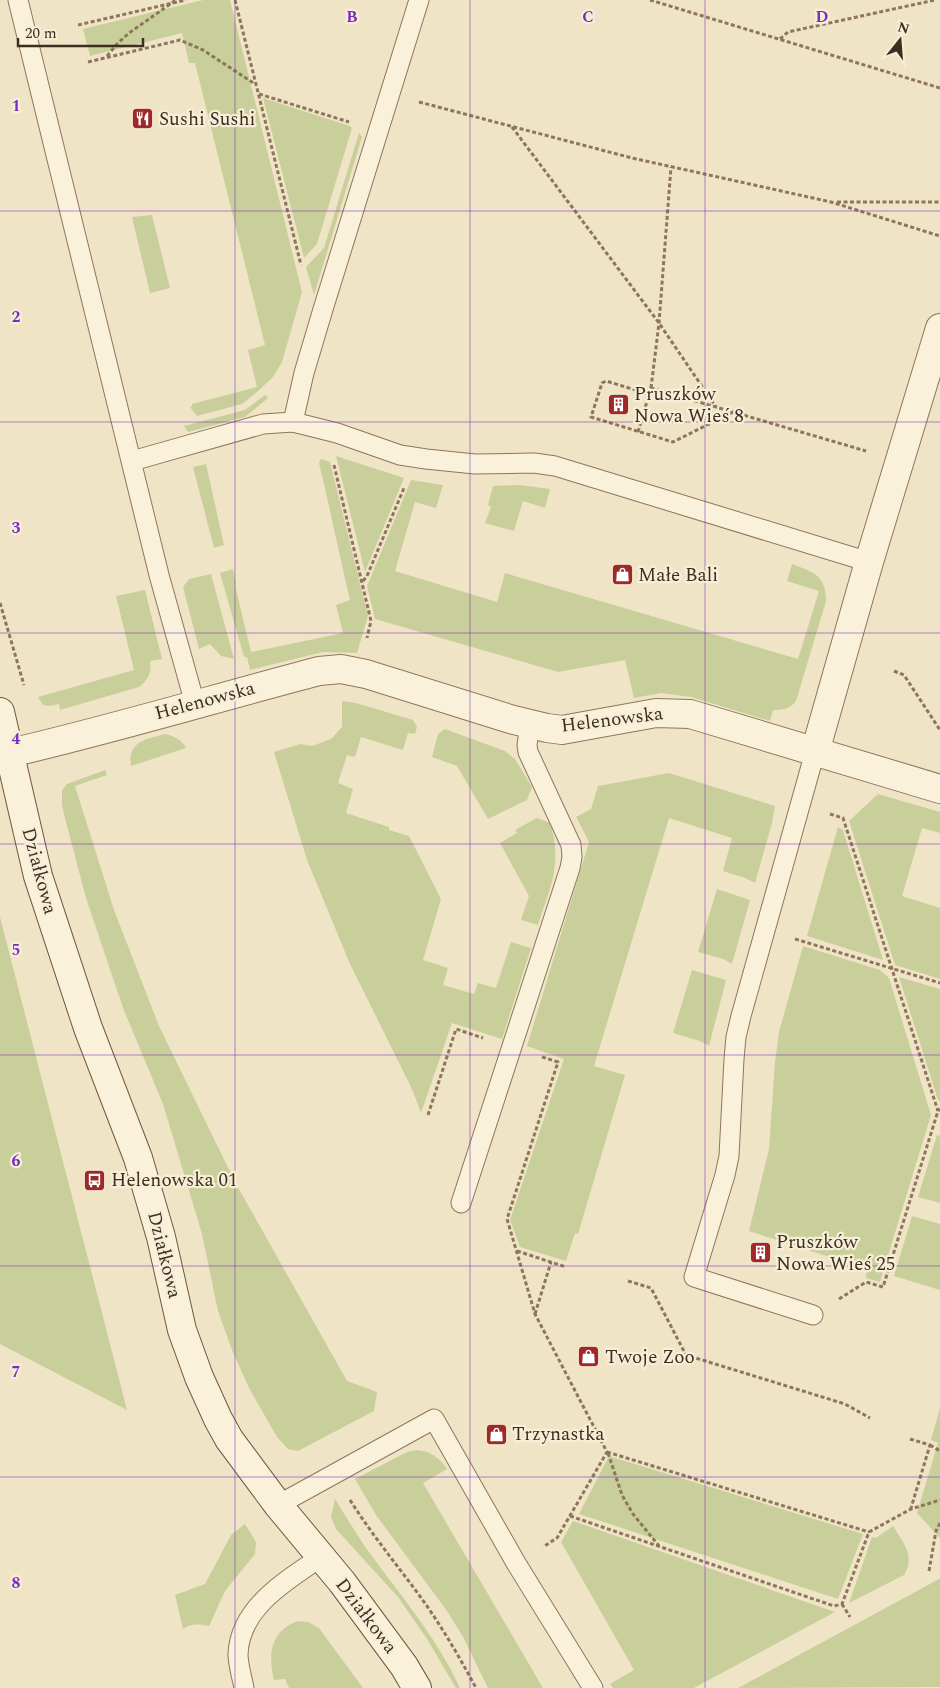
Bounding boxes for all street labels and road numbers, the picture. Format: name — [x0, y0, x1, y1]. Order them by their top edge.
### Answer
street label: Helenowska — [152, 674, 259, 728]
street label: Helenowska — [559, 699, 665, 741]
street label: Działkowa — [14, 824, 65, 918]
street label: Działkowa — [139, 1208, 189, 1302]
street label: Działkowa — [328, 1572, 405, 1661]

